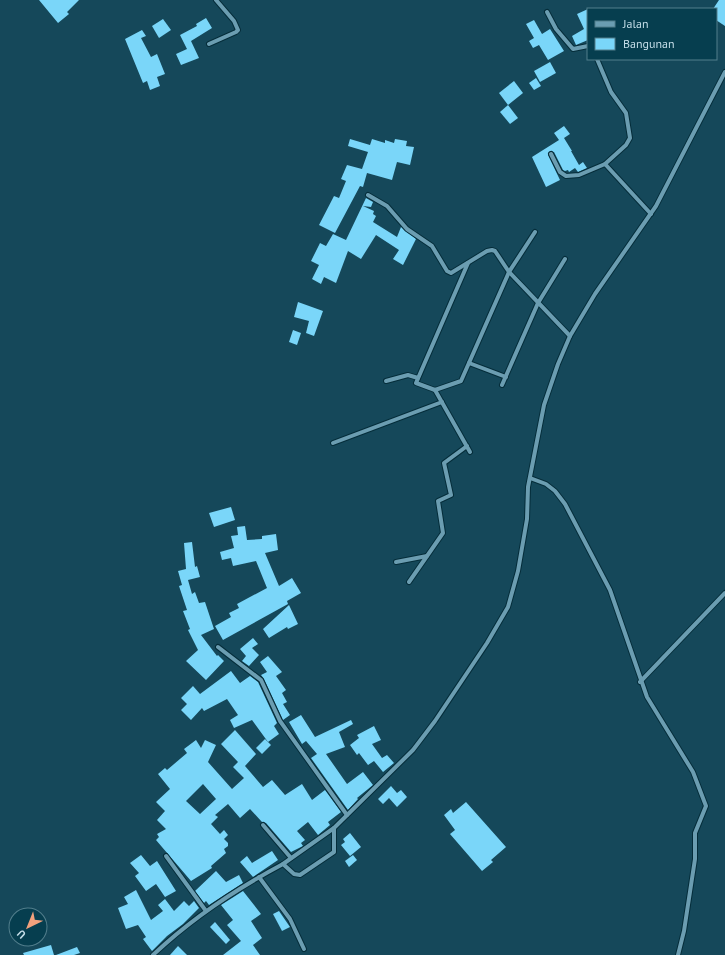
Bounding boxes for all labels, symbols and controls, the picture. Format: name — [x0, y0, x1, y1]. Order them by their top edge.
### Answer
legend — [587, 8, 717, 60]
text: Jalan — [622, 16, 648, 31]
text: Bangunan — [623, 36, 675, 51]
north arrow — [8, 907, 48, 947]
text: U — [14, 927, 28, 942]

